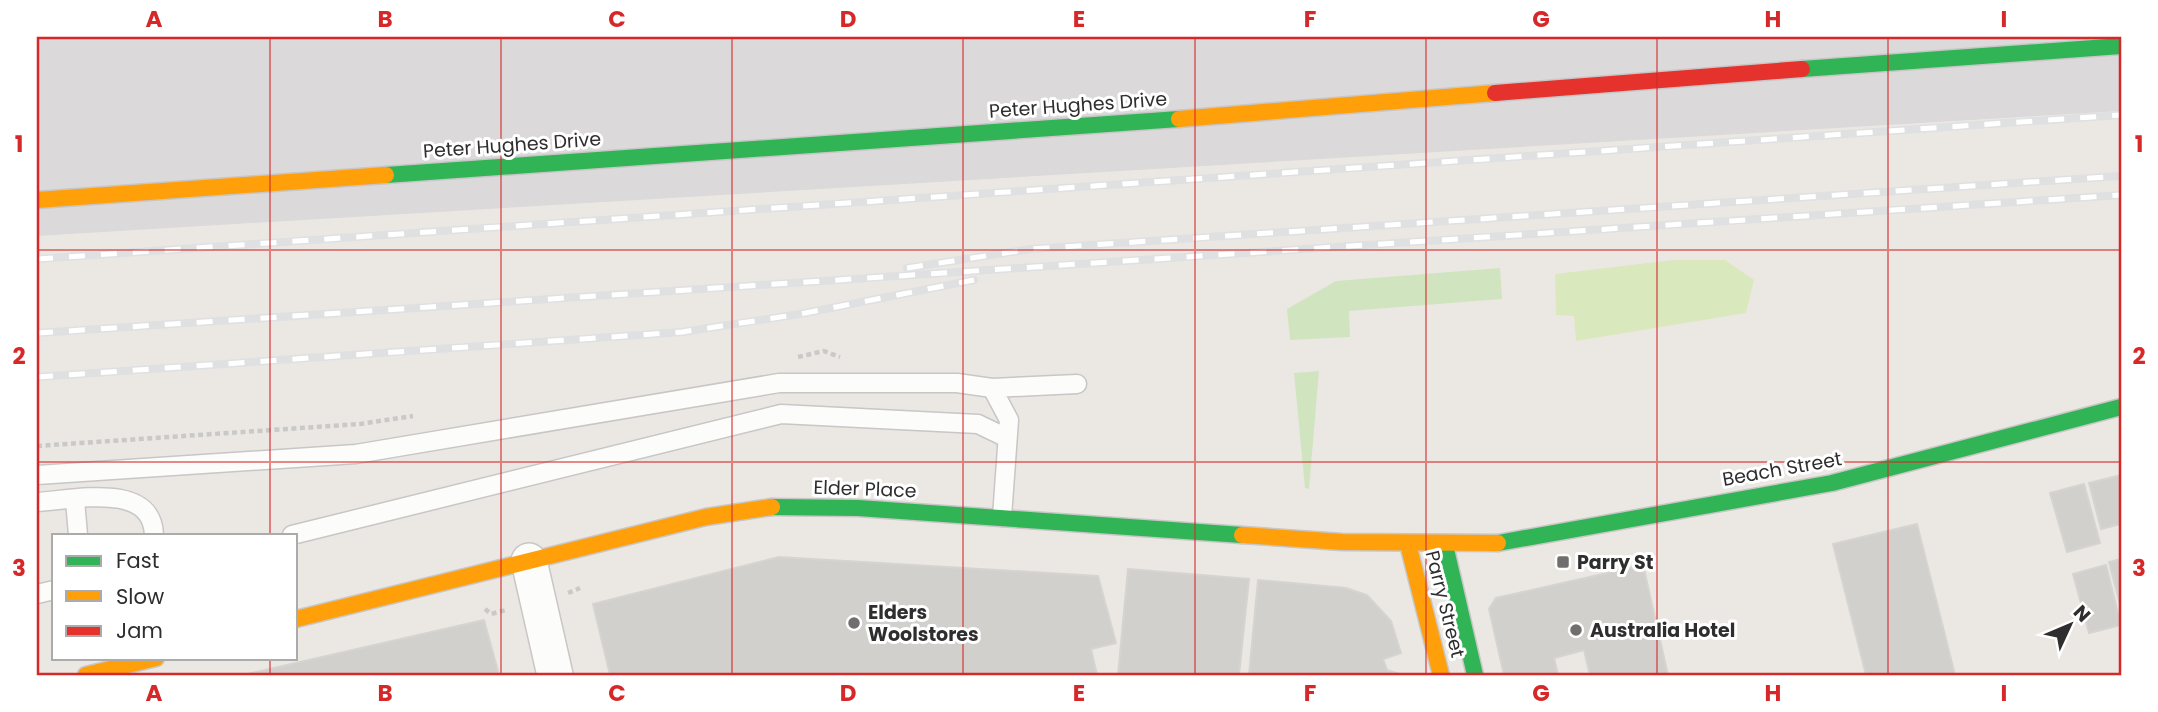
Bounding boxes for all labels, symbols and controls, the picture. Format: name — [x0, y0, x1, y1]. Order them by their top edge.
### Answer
text: A — [146, 3, 163, 35]
text: B — [377, 3, 393, 35]
text: C — [608, 3, 626, 35]
text: D — [840, 3, 856, 35]
text: E — [1073, 3, 1085, 35]
text: F — [1304, 3, 1316, 35]
text: G — [1532, 3, 1550, 35]
text: H — [1765, 3, 1781, 35]
text: I — [2001, 3, 2007, 35]
street label: Peter Hughes Drive — [988, 85, 1168, 125]
street label: Peter Hughes Drive — [422, 125, 602, 165]
text: 1 — [15, 128, 23, 160]
text: 1 — [2135, 128, 2143, 160]
text: 2 — [12, 340, 26, 372]
text: 2 — [2132, 340, 2146, 372]
street label: Beach Street — [1720, 445, 1844, 493]
street label: Elder Place — [813, 474, 917, 504]
legend — [52, 534, 298, 660]
text: Fast — [116, 546, 159, 575]
street label: Parry Street — [1419, 548, 1471, 660]
place label: Parry St — [1577, 549, 1654, 576]
text: 3 — [12, 552, 26, 584]
text: 3 — [2132, 552, 2146, 584]
marker: Parry St — [1555, 554, 1571, 570]
text: Slow — [116, 582, 164, 611]
north arrow — [2036, 590, 2106, 660]
place label: Elders Woolstores — [868, 599, 979, 648]
text: N — [2067, 599, 2097, 628]
marker: Elders Woolstores — [846, 615, 862, 631]
text: Jam — [116, 616, 163, 645]
place label: Australia Hotel — [1590, 617, 1735, 644]
marker: Australia Hotel — [1568, 622, 1584, 638]
text: A — [146, 677, 163, 709]
text: B — [377, 677, 393, 709]
text: C — [608, 677, 626, 709]
text: D — [840, 677, 856, 709]
text: E — [1073, 677, 1085, 709]
text: F — [1304, 677, 1316, 709]
text: G — [1532, 677, 1550, 709]
text: H — [1765, 677, 1781, 709]
text: I — [2001, 677, 2007, 709]

